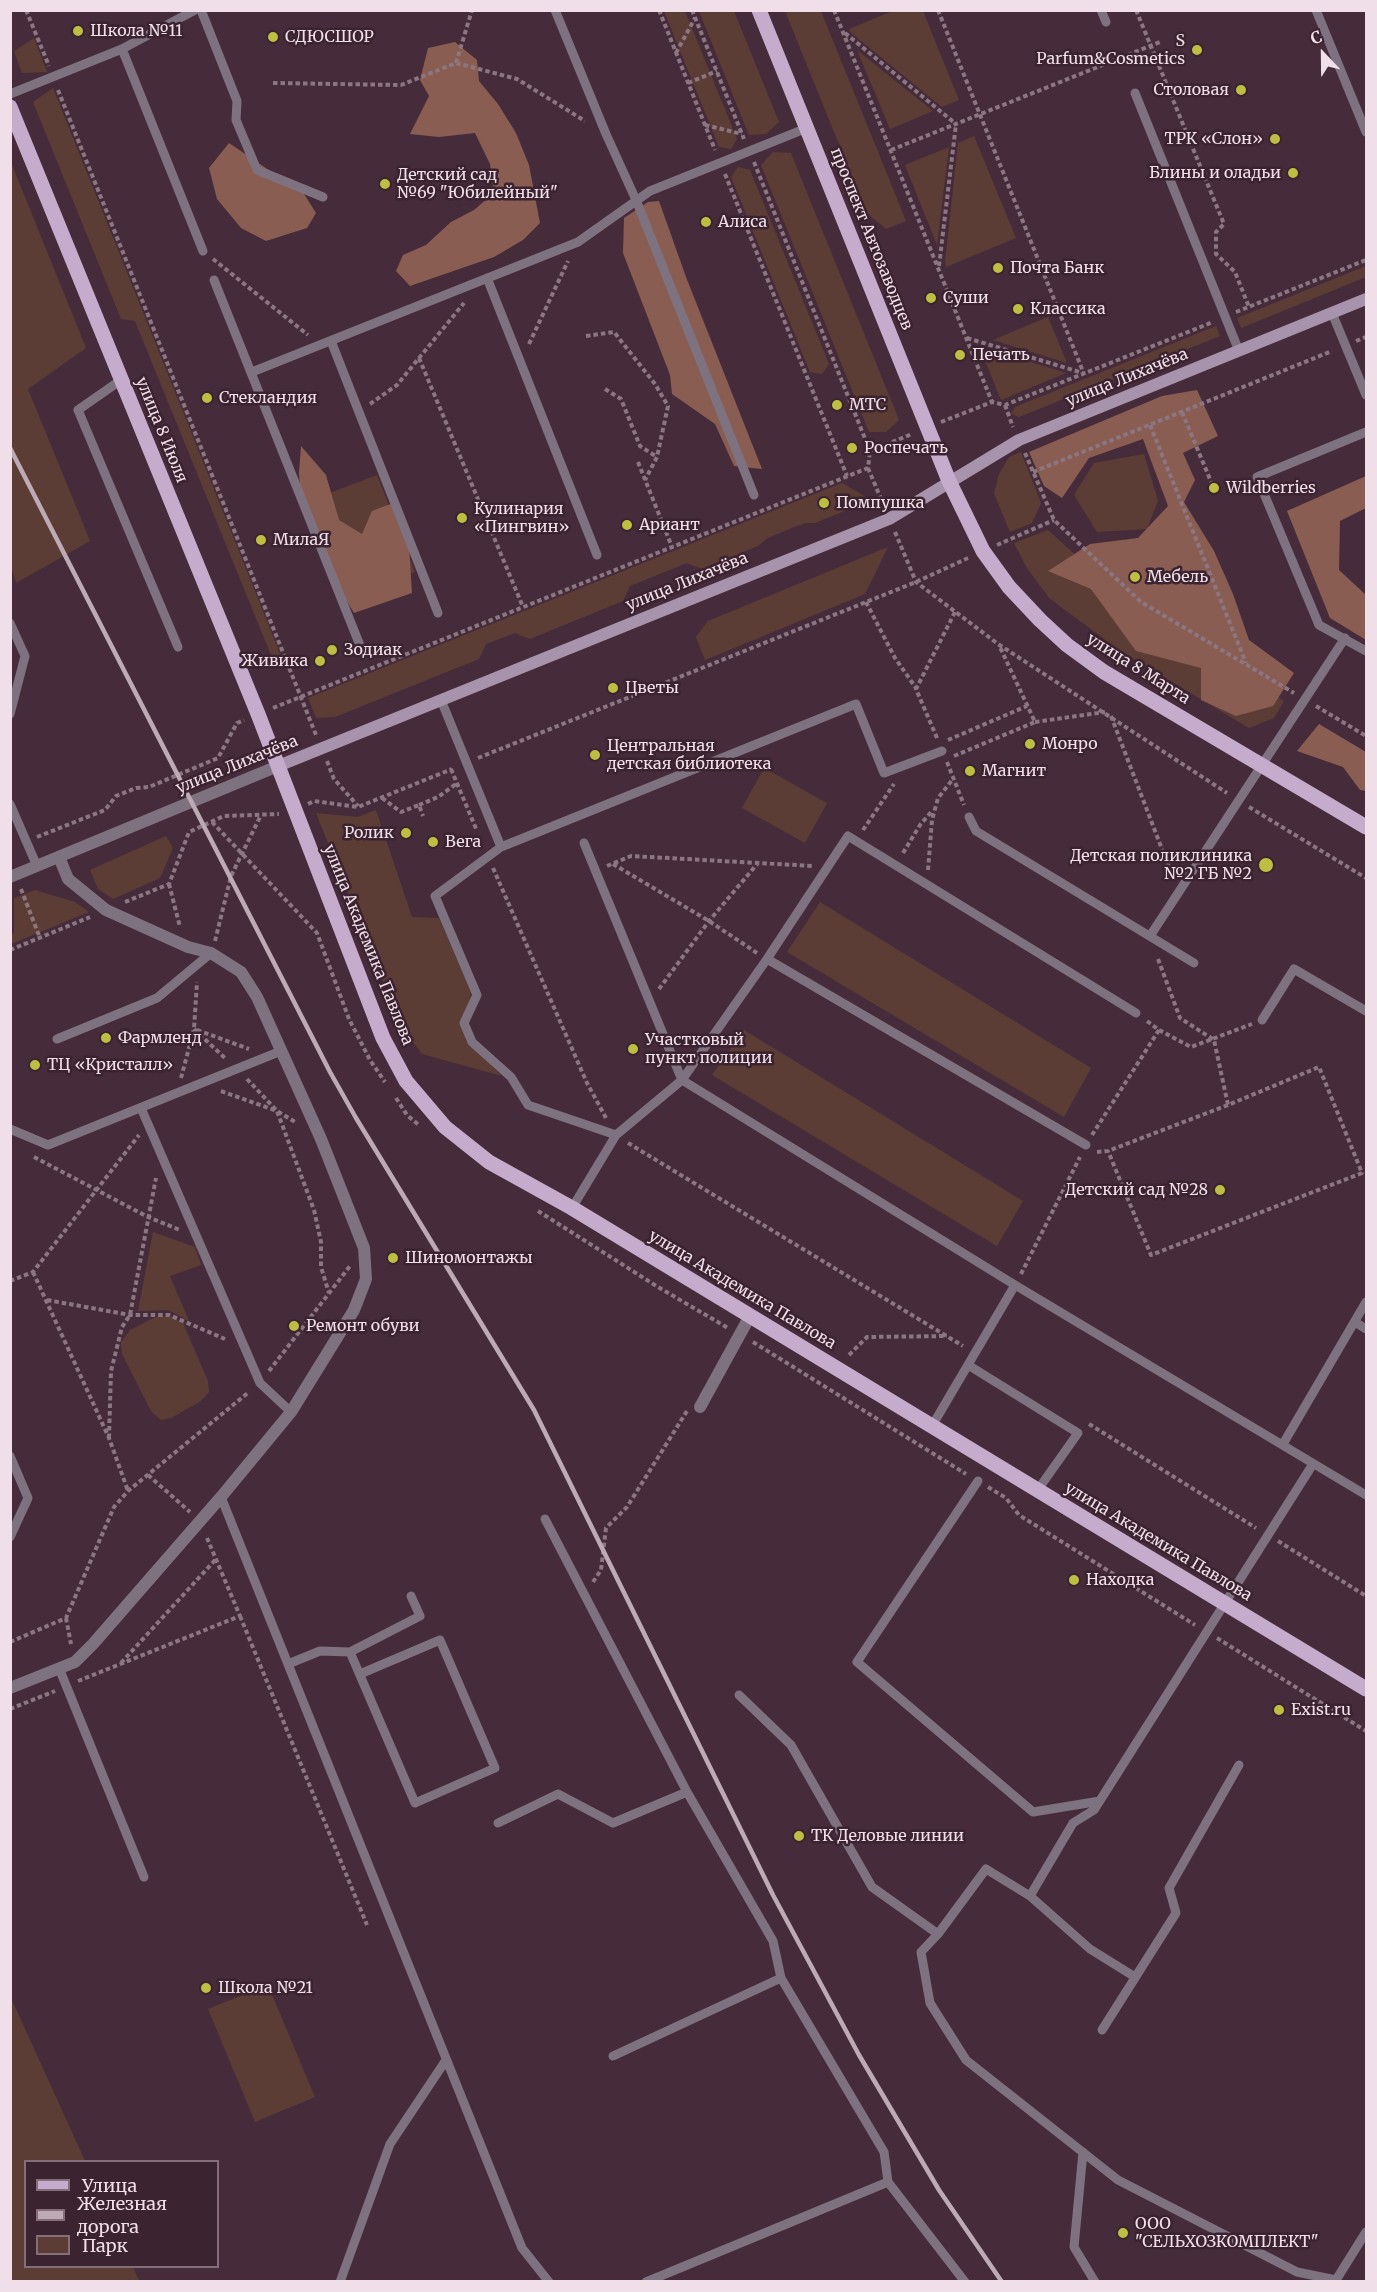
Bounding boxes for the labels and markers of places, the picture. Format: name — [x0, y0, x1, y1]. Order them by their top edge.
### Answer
place label: Школа №11 — [90, 21, 182, 41]
marker: Школа №11 — [71, 24, 85, 38]
place label: СДЮСШОР — [285, 27, 374, 47]
marker: СДЮСШОР — [266, 30, 280, 44]
place label: S Parfum&Cosmetics — [1036, 31, 1185, 69]
marker: S Parfum&Cosmetics — [1190, 43, 1204, 57]
place label: Столовая — [1153, 80, 1229, 100]
marker: Столовая — [1234, 83, 1248, 97]
place label: ТРК «Слон» — [1165, 129, 1263, 149]
marker: ТРК «Слон» — [1268, 132, 1282, 146]
place label: Блины и оладьи — [1149, 163, 1281, 183]
place label: Детский сад №69 "Юбилейный" — [397, 165, 558, 203]
marker: Блины и оладьи — [1286, 166, 1300, 180]
marker: Детский сад №69 "Юбилейный" — [378, 177, 392, 191]
place label: Алиса — [718, 212, 767, 232]
marker: Алиса — [699, 215, 713, 229]
place label: Почта Банк — [1010, 258, 1104, 278]
marker: Почта Банк — [991, 261, 1005, 275]
place label: Суши — [943, 288, 989, 308]
marker: Суши — [924, 291, 938, 305]
place label: Классика — [1030, 299, 1106, 319]
marker: Классика — [1011, 302, 1025, 316]
place label: Печать — [972, 345, 1030, 365]
marker: Печать — [953, 348, 967, 362]
place label: Стекландия — [219, 388, 317, 408]
marker: Стекландия — [200, 391, 214, 405]
place label: МТС — [849, 395, 886, 415]
marker: МТС — [830, 398, 844, 412]
place label: Роспечать — [864, 438, 948, 458]
marker: Роспечать — [845, 441, 859, 455]
place label: Wildberries — [1226, 478, 1316, 498]
marker: Wildberries — [1207, 481, 1221, 495]
place label: Помпушка — [836, 493, 924, 513]
marker: Помпушка — [817, 496, 831, 510]
place label: Кулинария «Пингвин» — [474, 499, 570, 537]
marker: Кулинария «Пингвин» — [455, 511, 469, 525]
place label: Ариант — [639, 515, 700, 535]
marker: Ариант — [620, 518, 634, 532]
place label: МилаЯ — [273, 530, 330, 550]
marker: МилаЯ — [254, 533, 268, 547]
place label: Мебель — [1147, 567, 1208, 587]
marker: Мебель — [1128, 570, 1142, 584]
place label: Зодиак — [344, 640, 402, 660]
marker: Зодиак — [325, 643, 339, 657]
place label: Живика — [241, 651, 308, 671]
marker: Живика — [313, 654, 327, 668]
place label: Цветы — [625, 678, 679, 698]
marker: Цветы — [606, 681, 620, 695]
place label: Монро — [1042, 734, 1097, 754]
place label: Центральная детская библиотека — [607, 736, 771, 774]
marker: Монро — [1023, 737, 1037, 751]
marker: Центральная детская библиотека — [588, 748, 602, 762]
place label: Магнит — [982, 761, 1046, 781]
marker: Магнит — [963, 764, 977, 778]
place label: Ролик — [344, 823, 394, 843]
marker: Ролик — [399, 826, 413, 840]
place label: Вега — [445, 832, 481, 852]
marker: Вега — [426, 835, 440, 849]
place label: Детская поликлиника №2 ГБ №2 — [1070, 846, 1252, 884]
marker: Детская поликлиника №2 ГБ №2 — [1257, 856, 1275, 874]
place label: Фармленд — [118, 1028, 202, 1048]
place label: Участковый пункт полиции — [645, 1030, 773, 1068]
marker: Фармленд — [99, 1031, 113, 1045]
marker: Участковый пункт полиции — [626, 1042, 640, 1056]
place label: ТЦ «Кристалл» — [47, 1055, 173, 1075]
marker: ТЦ «Кристалл» — [28, 1058, 42, 1072]
place label: Детский сад №28 — [1065, 1180, 1208, 1200]
marker: Детский сад №28 — [1213, 1183, 1227, 1197]
place label: Шиномонтажы — [405, 1248, 533, 1268]
marker: Шиномонтажы — [386, 1251, 400, 1265]
place label: Ремонт обуви — [306, 1316, 420, 1336]
marker: Ремонт обуви — [287, 1319, 301, 1333]
place label: Находка — [1086, 1570, 1154, 1590]
marker: Находка — [1067, 1573, 1081, 1587]
place label: Exist.ru — [1291, 1700, 1351, 1720]
marker: Exist.ru — [1272, 1703, 1286, 1717]
place label: ТК Деловые линии — [811, 1826, 964, 1846]
marker: ТК Деловые линии — [792, 1829, 806, 1843]
place label: Школа №21 — [218, 1978, 313, 1998]
marker: Школа №21 — [199, 1981, 213, 1995]
place label: ООО "СЕЛЬХОЗКОМПЛЕКТ" — [1135, 2214, 1319, 2252]
marker: ООО "СЕЛЬХОЗКОМПЛЕКТ" — [1116, 2226, 1130, 2240]

